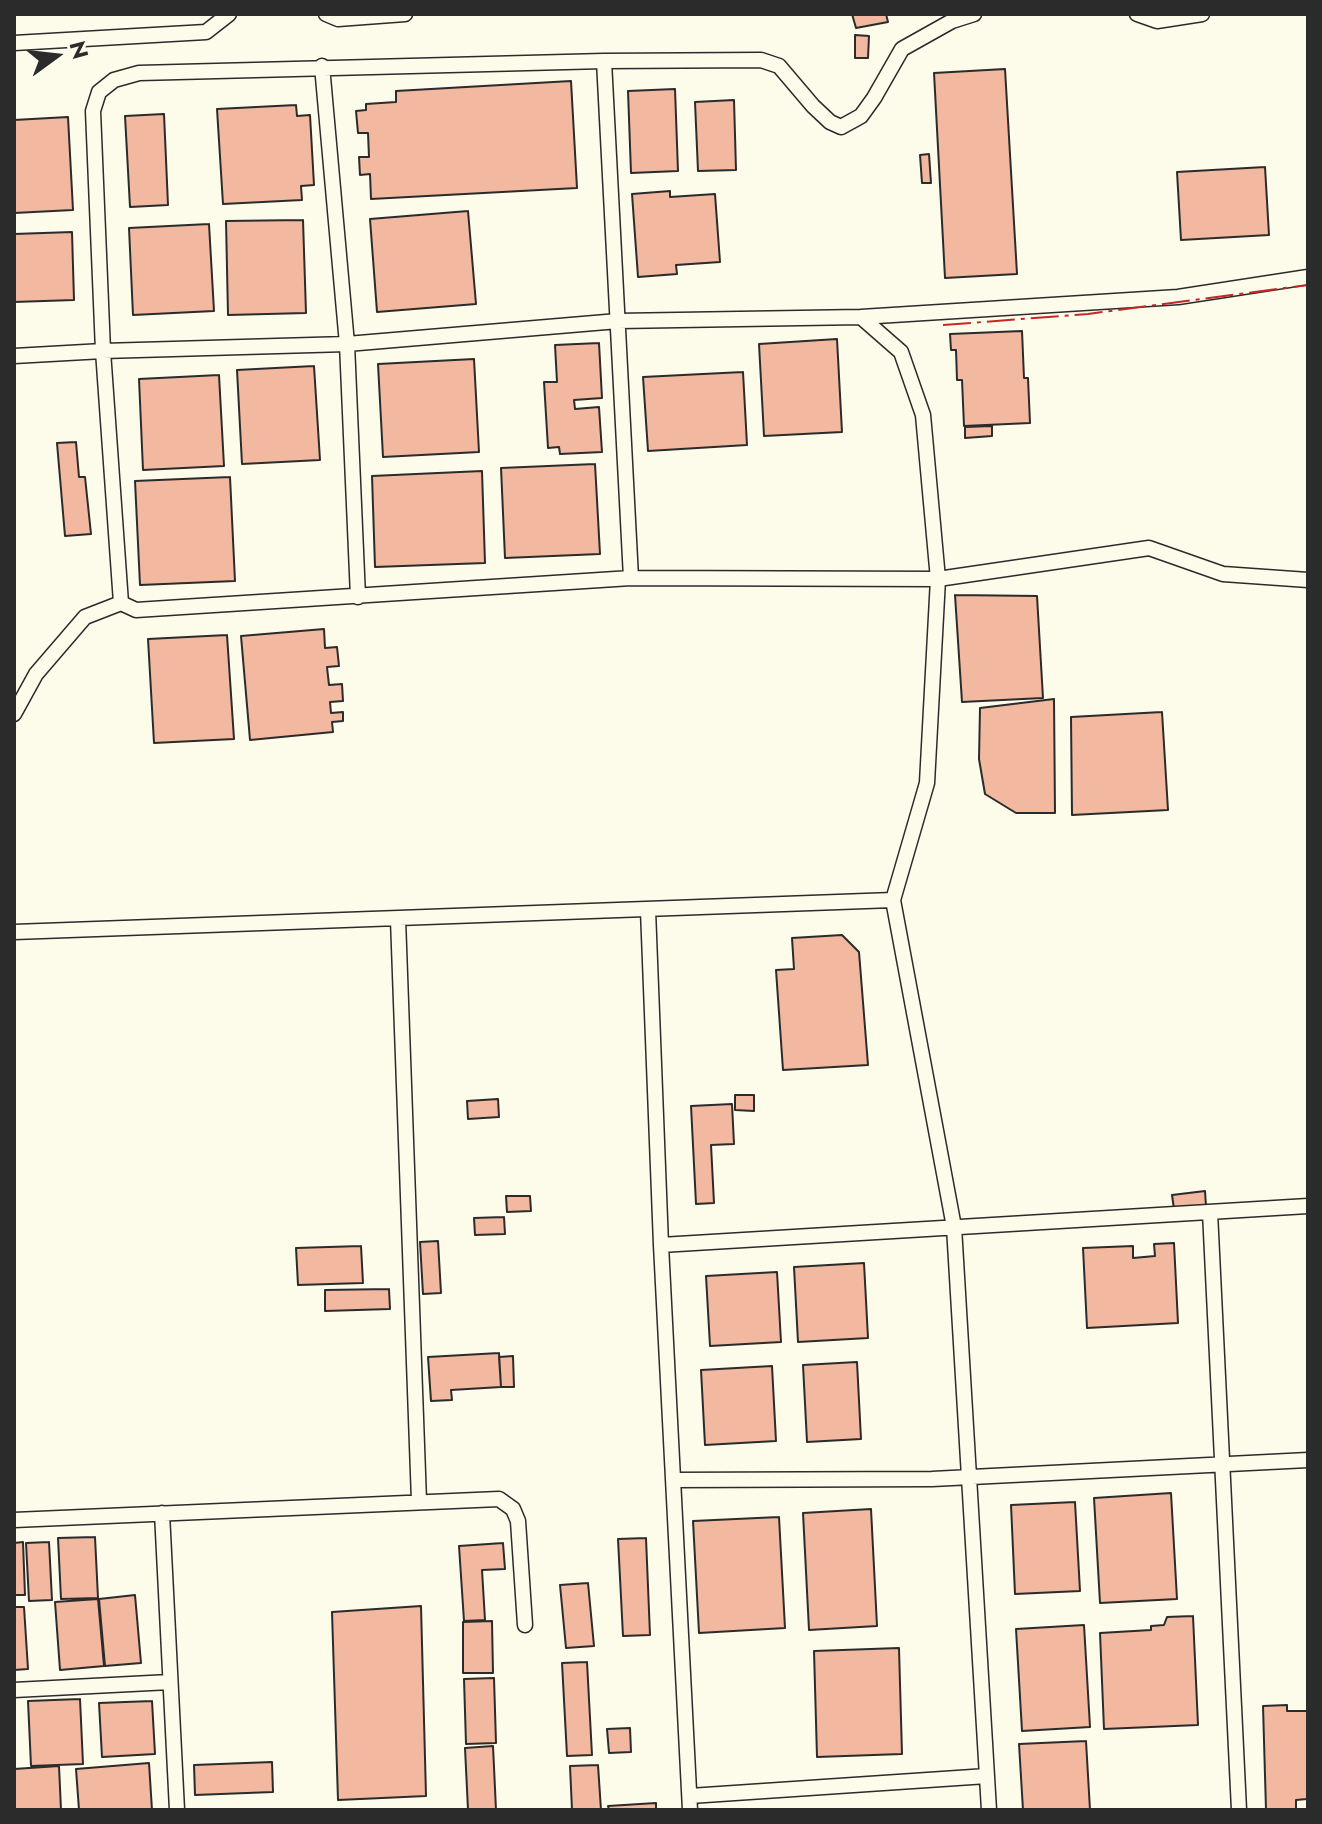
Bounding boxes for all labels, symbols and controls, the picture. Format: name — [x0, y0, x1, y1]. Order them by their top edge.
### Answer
north arrow — [16, 16, 96, 96]
text: N — [61, 37, 97, 62]

